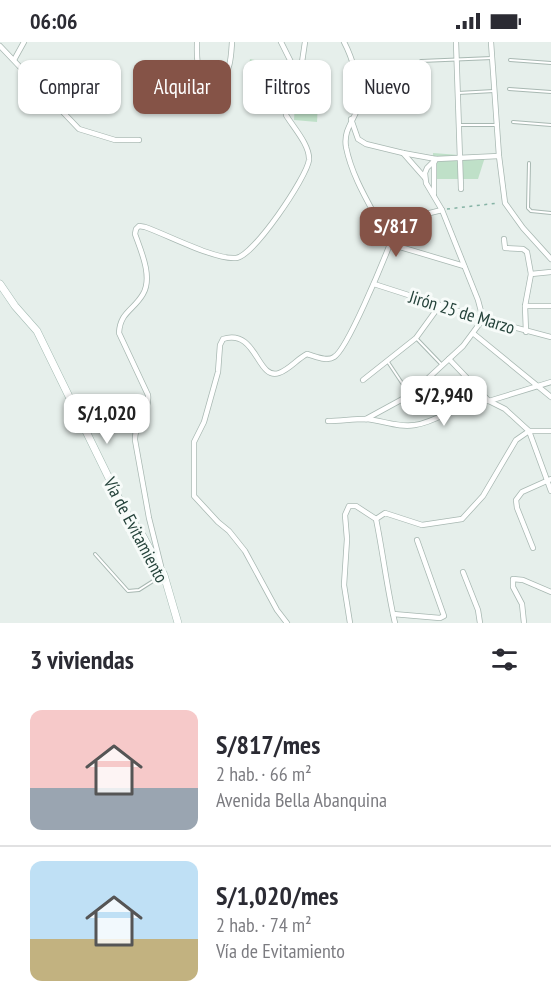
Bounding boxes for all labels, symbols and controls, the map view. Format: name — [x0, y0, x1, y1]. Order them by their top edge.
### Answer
text: 06:06 — [30, 7, 78, 35]
chip: Comprar — [18, 60, 121, 114]
chip: Alquilar — [133, 60, 231, 114]
chip: Filtros — [243, 60, 331, 114]
chip: Nuevo — [343, 60, 431, 114]
pin: S/817 — [354, 207, 438, 258]
text: S/817 — [374, 213, 418, 239]
street label: Jirón 25 de Marzo — [405, 285, 518, 339]
pin: S/2,940 — [389, 376, 499, 427]
text: S/2,940 — [415, 382, 473, 408]
pin: S/1,020 — [52, 394, 162, 445]
text: S/1,020 — [78, 400, 136, 426]
street label: Vía de Evitamiento — [98, 473, 173, 587]
text: 3 viviendas — [30, 643, 134, 676]
icon: filters — [488, 643, 521, 676]
text: S/817/mes — [216, 728, 320, 761]
icon: home — [78, 734, 150, 806]
text: 2 hab. · 66 m² — [216, 761, 312, 787]
text: Avenida Bella Abanquina — [216, 787, 387, 813]
text: S/1,020/mes — [216, 879, 338, 912]
icon: home — [78, 885, 150, 957]
text: 2 hab. · 74 m² — [216, 912, 312, 938]
text: Vía de Evitamiento — [216, 938, 345, 964]

